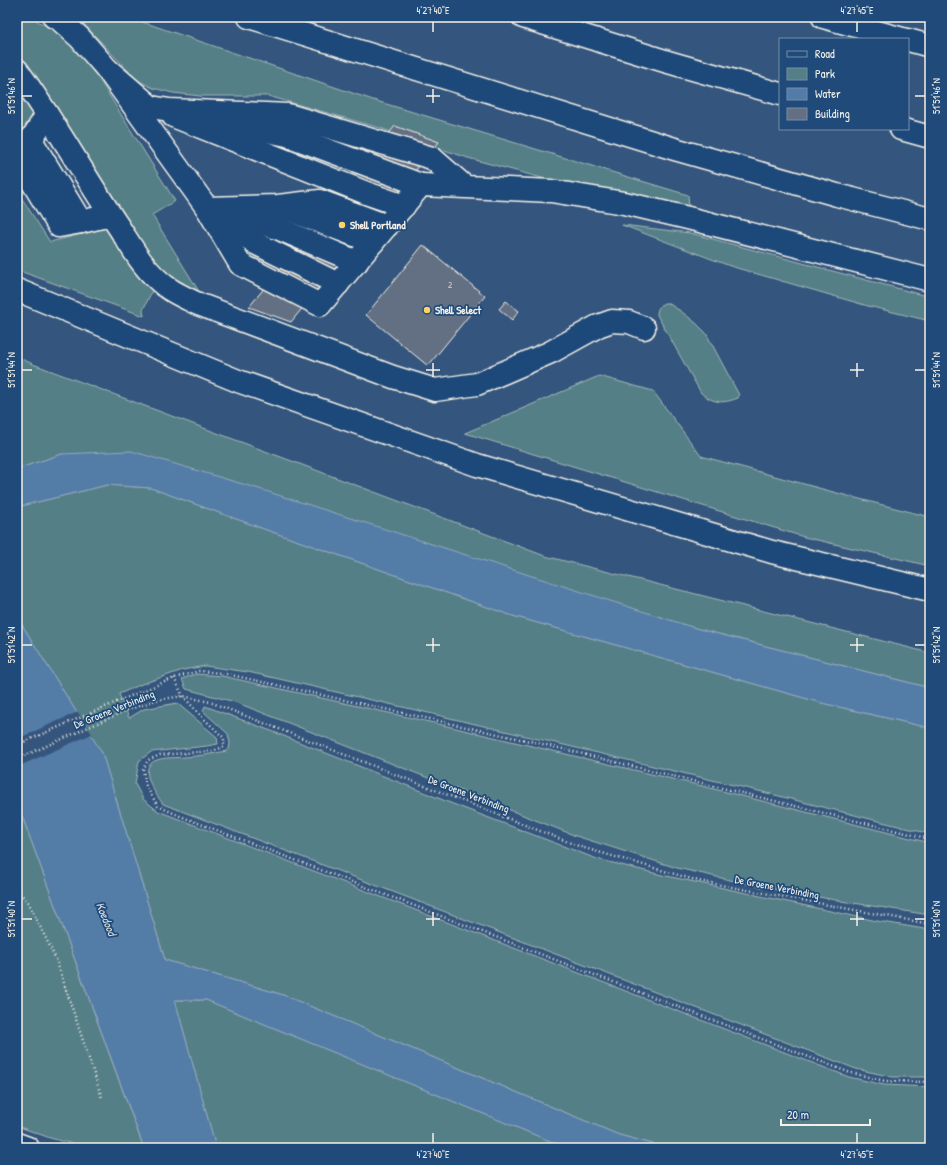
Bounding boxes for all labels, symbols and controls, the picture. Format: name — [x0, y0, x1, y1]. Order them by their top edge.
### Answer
text: 4°27'40"E — [416, 4, 450, 17]
text: 4°27'45"E — [841, 4, 874, 17]
legend — [779, 38, 909, 130]
text: Road — [815, 45, 835, 62]
text: Park — [815, 65, 835, 82]
text: 51°51'46"N — [5, 78, 18, 114]
text: 51°51'46"N — [930, 78, 943, 114]
text: Water — [815, 85, 841, 102]
text: Building — [815, 105, 850, 122]
place label: Shell Portland — [350, 218, 406, 232]
marker: Shell Portland — [337, 220, 347, 230]
house number: 2 — [448, 279, 453, 291]
place label: Shell Select — [435, 303, 482, 317]
marker: Shell Select — [422, 305, 432, 315]
text: 51°51'44"N — [5, 352, 18, 388]
text: 51°51'44"N — [930, 352, 943, 388]
text: 51°51'42"N — [5, 627, 18, 663]
text: 51°51'42"N — [930, 627, 943, 663]
street label: De Groene Verbinding — [72, 686, 156, 732]
street label: De Groene Verbinding — [426, 772, 512, 816]
street label: De Groene Verbinding — [734, 872, 821, 902]
water label: Koedood — [92, 899, 122, 940]
text: 51°51'40"N — [5, 901, 18, 937]
text: 51°51'40"N — [930, 901, 943, 937]
scale bar — [781, 1101, 870, 1127]
text: 20 m — [787, 1106, 809, 1123]
text: 4°27'40"E — [416, 1148, 450, 1161]
text: 4°27'45"E — [841, 1148, 874, 1161]

